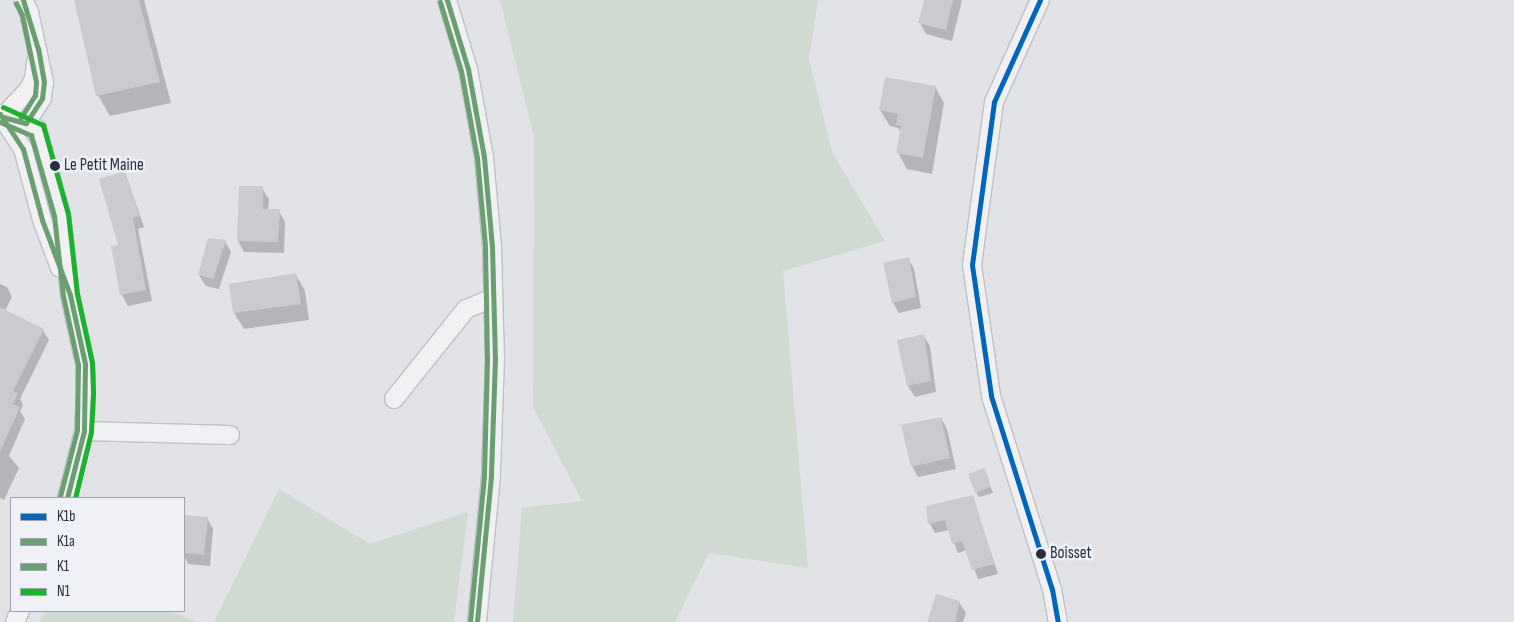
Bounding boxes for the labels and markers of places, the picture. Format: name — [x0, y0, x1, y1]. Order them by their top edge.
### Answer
place label: Le Petit Maine — [64, 156, 144, 176]
marker: Le Petit Maine — [50, 161, 60, 171]
place label: Boisset — [1050, 544, 1092, 564]
marker: Boisset — [1036, 549, 1046, 559]

